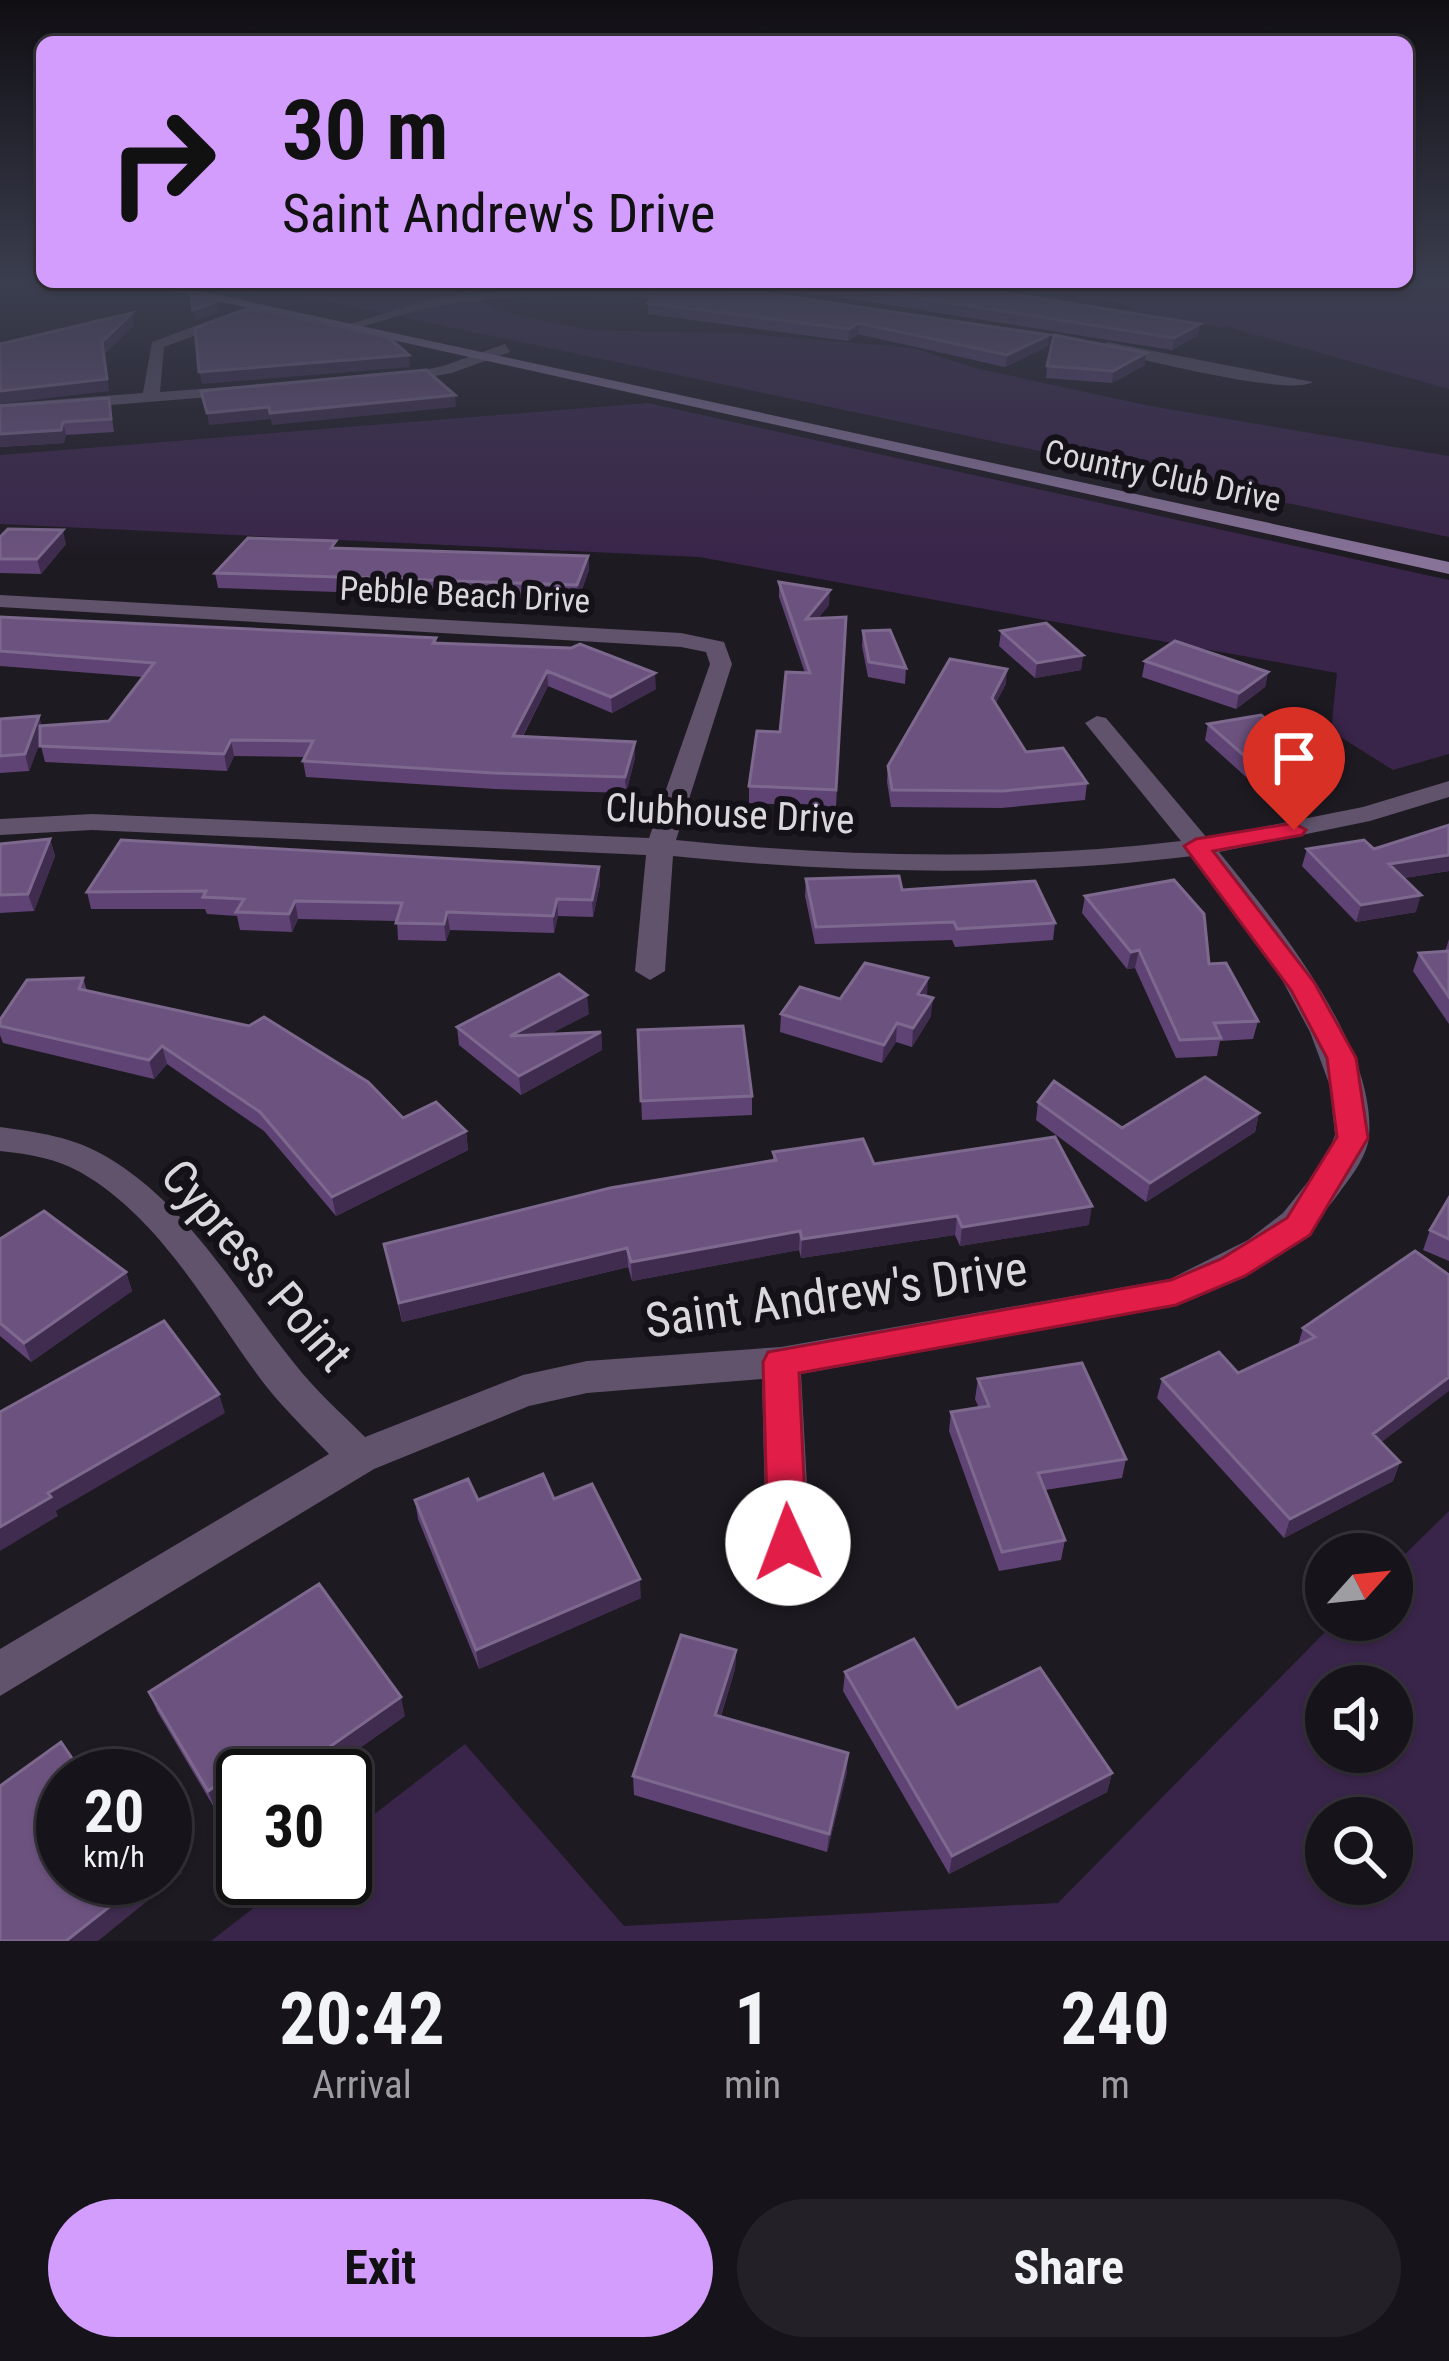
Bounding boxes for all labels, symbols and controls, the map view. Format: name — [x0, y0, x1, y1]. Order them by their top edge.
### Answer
text: 30 m — [282, 81, 449, 180]
icon: right — [84, 84, 240, 240]
text: Saint Andrew's Drive — [282, 182, 715, 245]
street label: Country Club Drive — [1041, 431, 1285, 520]
street label: Pebble Beach Drive — [339, 568, 591, 621]
pin — [1243, 707, 1345, 830]
icon: arrive — [1261, 725, 1327, 791]
street label: Clubhouse Drive — [604, 785, 856, 843]
street label: Cypress Point — [149, 1148, 364, 1383]
street label: Saint Andrew's Drive — [641, 1239, 1031, 1350]
position arrow — [725, 1480, 851, 1606]
north arrow — [1305, 1533, 1413, 1641]
map controls — [1305, 1533, 1413, 1905]
button: sound — [1305, 1665, 1413, 1773]
speed limit sign: 30 — [216, 1749, 372, 1905]
text: 20 — [84, 1776, 144, 1847]
button: search — [1305, 1797, 1413, 1905]
text: km/h — [83, 1839, 145, 1874]
text: 20:42 — [279, 1977, 445, 2062]
text: 1 — [734, 1977, 771, 2062]
text: 240 — [1060, 1977, 1170, 2062]
text: Arrival — [312, 2062, 412, 2108]
text: min — [724, 2062, 781, 2108]
text: m — [1100, 2062, 1130, 2108]
button: Exit — [48, 2199, 713, 2337]
button: Share — [737, 2199, 1401, 2337]

